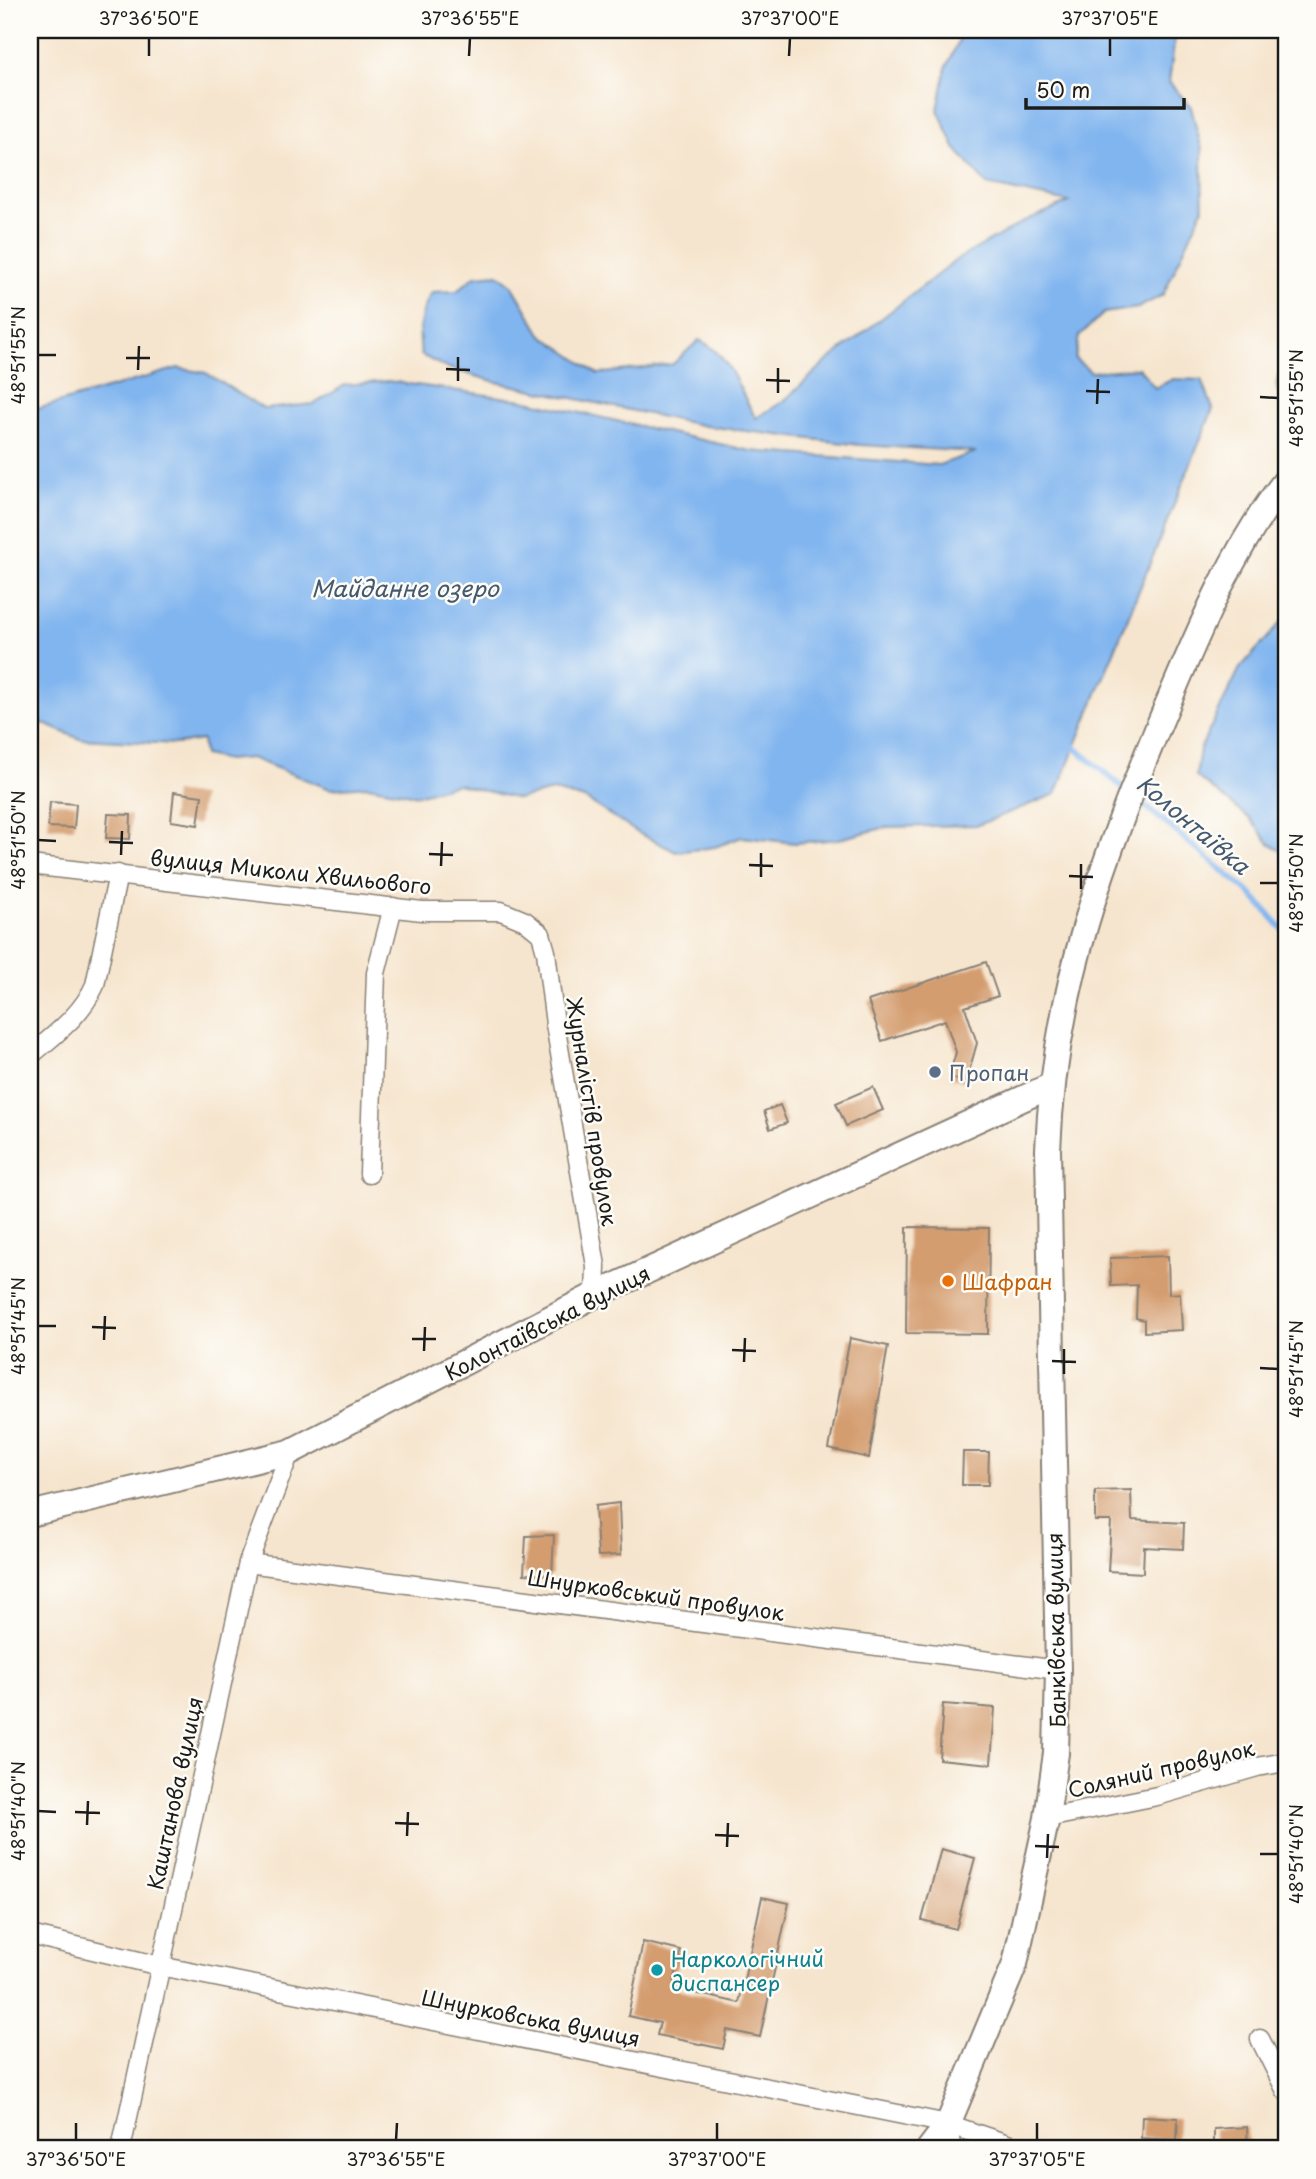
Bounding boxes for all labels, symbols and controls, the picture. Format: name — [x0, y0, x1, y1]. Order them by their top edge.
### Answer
text: 37°36'50"E — [99, 4, 199, 31]
text: 37°36'55"E — [420, 4, 520, 31]
text: 37°37'00"E — [740, 4, 840, 31]
text: 37°37'05"E — [1061, 4, 1159, 31]
scale bar — [1026, 66, 1183, 110]
text: 50 m — [1036, 73, 1090, 105]
text: 48°51'55"N — [4, 306, 31, 404]
text: 48°51'55"N — [1282, 349, 1309, 447]
water label: Майданне озеро — [311, 570, 500, 605]
water label: Колонтаївка — [1130, 766, 1259, 882]
text: 48°51'50"N — [4, 790, 31, 890]
text: 48°51'50"N — [1282, 833, 1309, 933]
street label: вулиця Миколи Хвильового — [149, 840, 433, 902]
street label: Журналістів провулок — [559, 994, 627, 1228]
place label: Пропан — [949, 1056, 1029, 1088]
marker: Пропан — [927, 1064, 943, 1080]
street label: Колонтаївська вулиця — [439, 1256, 655, 1388]
place label: Шафран — [962, 1265, 1053, 1297]
marker: Шафран — [940, 1273, 956, 1289]
text: 48°51'45"N — [4, 1277, 31, 1375]
text: 48°51'45"N — [1282, 1320, 1309, 1418]
street label: Банківська вулиця — [1037, 1532, 1073, 1728]
street label: Шнурковський провулок — [526, 1560, 787, 1628]
street label: Каштанова вулиця — [138, 1694, 210, 1892]
street label: Соляний провулок — [1064, 1731, 1258, 1805]
text: 48°51'40"N — [4, 1761, 31, 1861]
text: 48°51'40"N — [1282, 1804, 1309, 1904]
place label: Наркологічний диспансер — [671, 1942, 824, 1998]
marker: Наркологічний диспансер — [649, 1962, 665, 1978]
street label: Шнурковська вулиця — [419, 1980, 643, 2054]
text: 37°36'50"E — [26, 2145, 126, 2172]
text: 37°36'55"E — [346, 2145, 446, 2172]
text: 37°37'00"E — [667, 2145, 767, 2172]
text: 37°37'05"E — [988, 2145, 1086, 2172]

